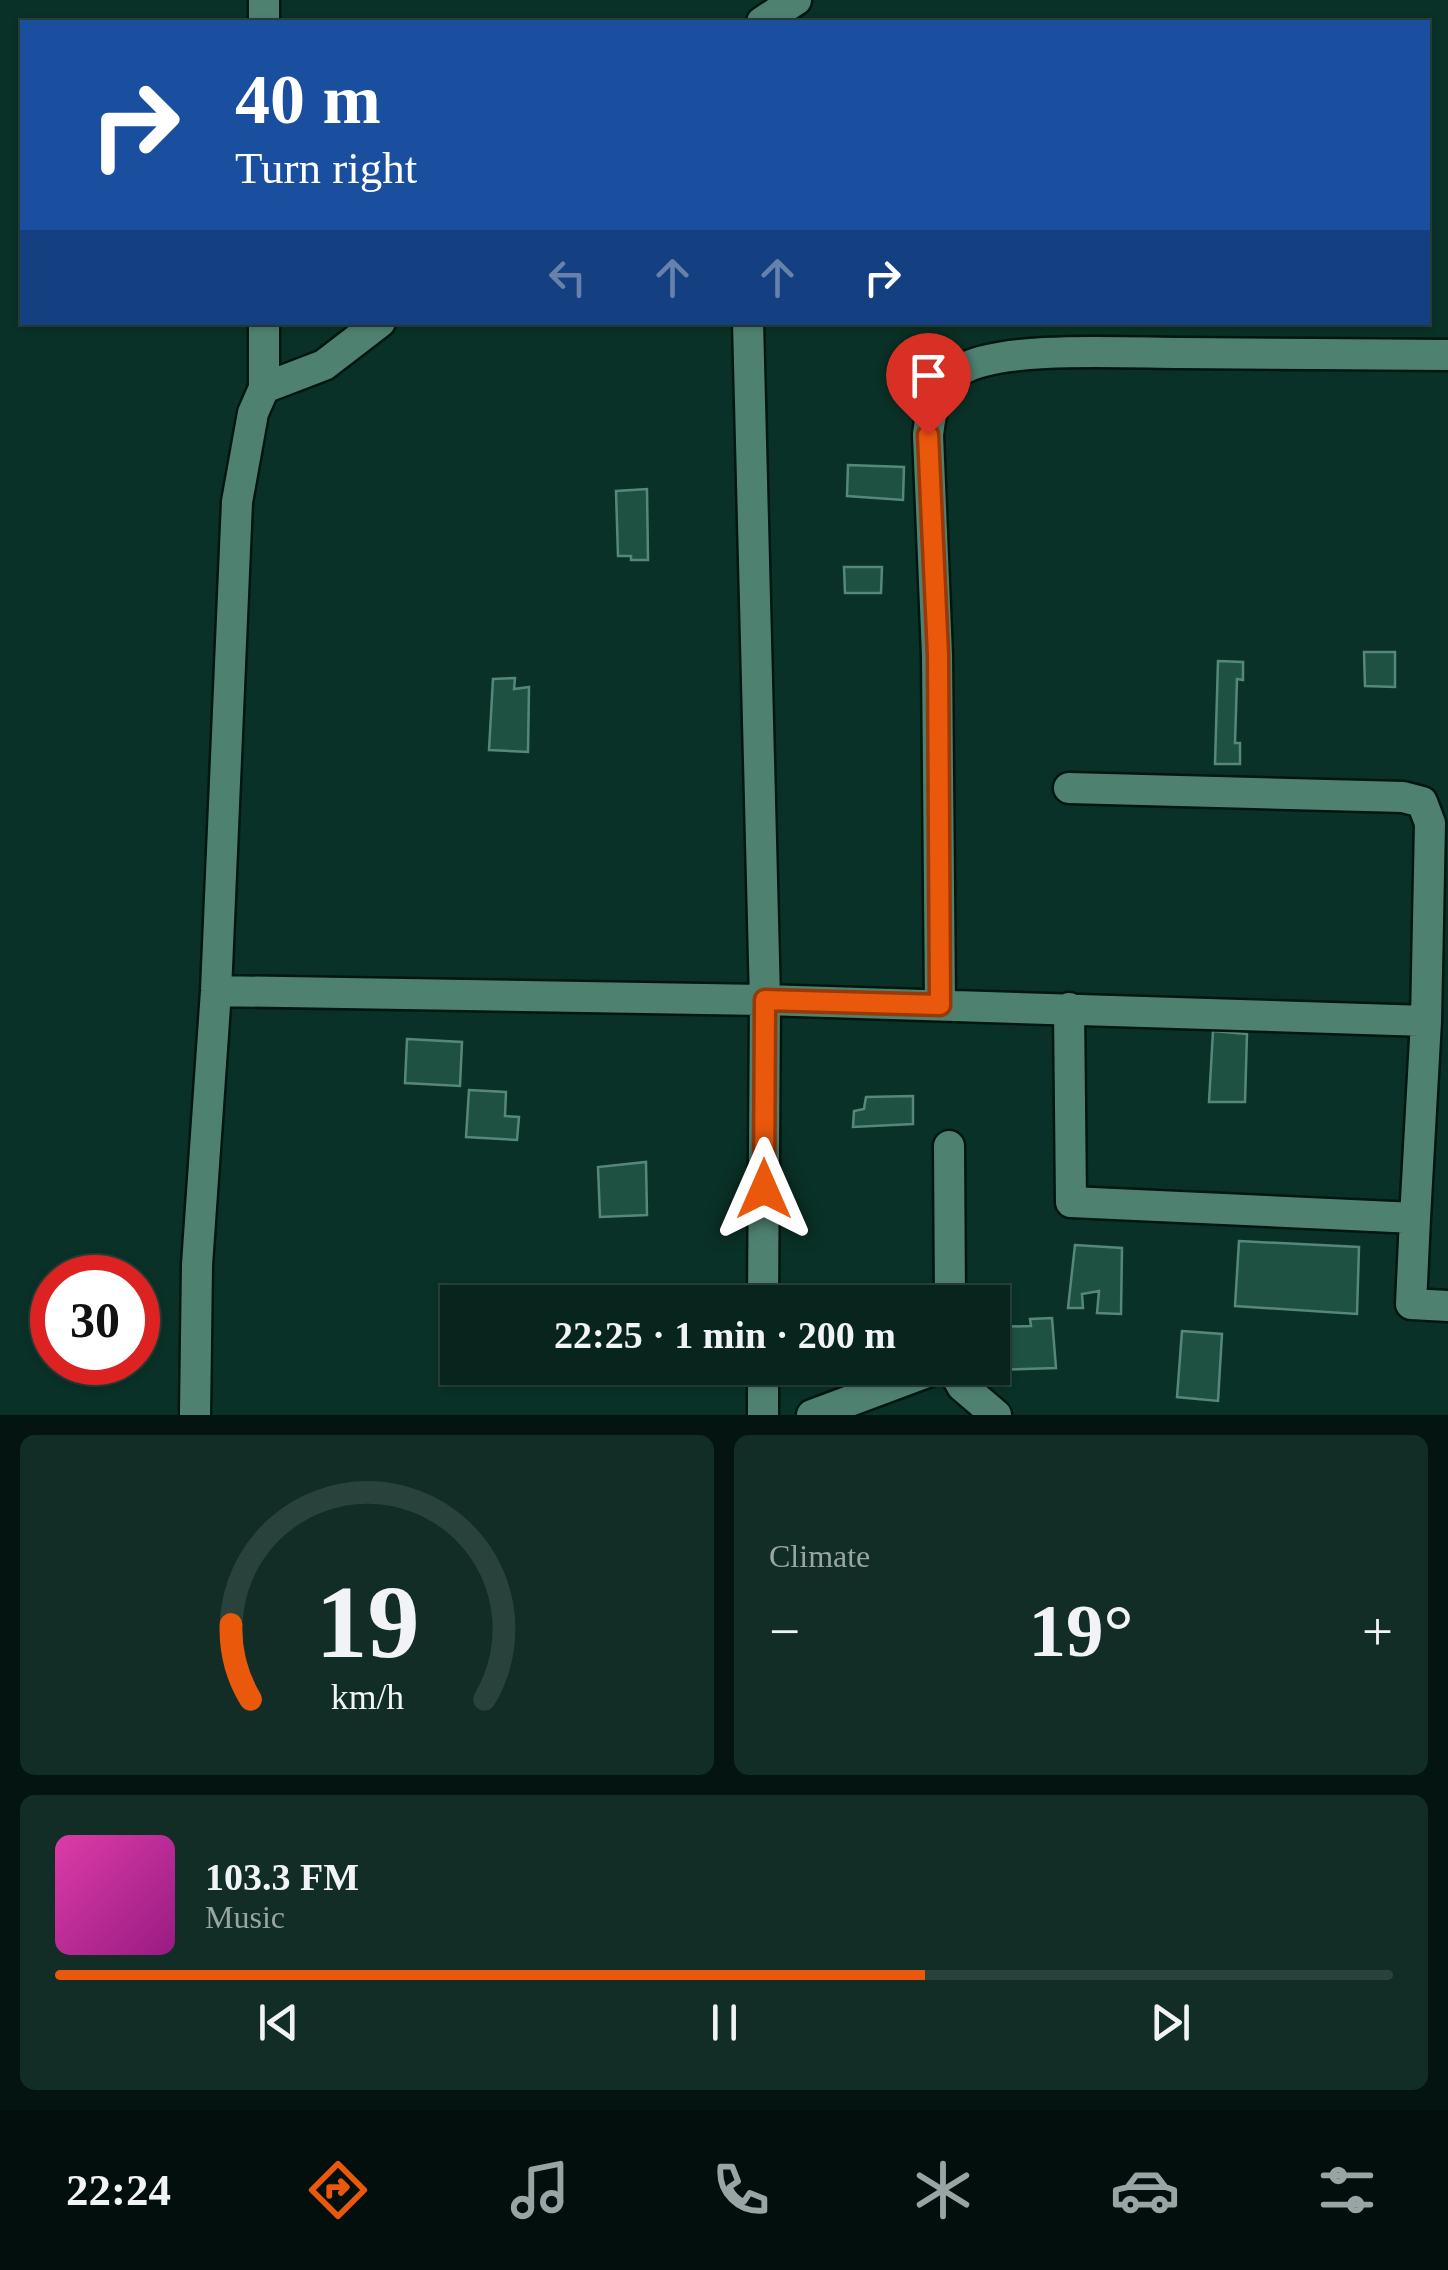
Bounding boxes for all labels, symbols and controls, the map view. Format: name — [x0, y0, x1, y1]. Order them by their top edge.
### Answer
icon: right — [70, 60, 200, 190]
text: 40 m — [235, 61, 381, 138]
text: Turn right — [235, 143, 417, 193]
icon: left — [540, 250, 595, 305]
icon: ahead — [645, 250, 700, 305]
icon: ahead — [750, 250, 805, 305]
icon: right — [855, 250, 910, 305]
pin — [886, 333, 971, 436]
icon: arrive — [901, 348, 956, 403]
position arrow — [712, 1137, 816, 1241]
speed limit sign: 30 — [30, 1255, 160, 1385]
text: 22:25 · 1 min · 200 m — [554, 1314, 896, 1356]
text: Climate — [769, 1538, 870, 1574]
text: 19 — [315, 1564, 419, 1679]
text: 19° — [1029, 1589, 1134, 1672]
text: − — [769, 1601, 800, 1662]
text: + — [1362, 1601, 1393, 1662]
text: km/h — [330, 1677, 404, 1717]
text: 103.3 FM — [205, 1856, 359, 1898]
text: Music — [205, 1899, 285, 1935]
icon: previous — [251, 1995, 306, 2050]
icon: pause — [697, 1995, 752, 2050]
icon: next — [1143, 1995, 1198, 2050]
icon: directions — [303, 2155, 373, 2225]
icon: music — [505, 2155, 575, 2225]
icon: phone — [706, 2155, 776, 2225]
icon: climate — [908, 2155, 978, 2225]
icon: car — [1110, 2155, 1180, 2225]
icon: filters — [1312, 2155, 1382, 2225]
text: 22:24 — [66, 2165, 171, 2215]

